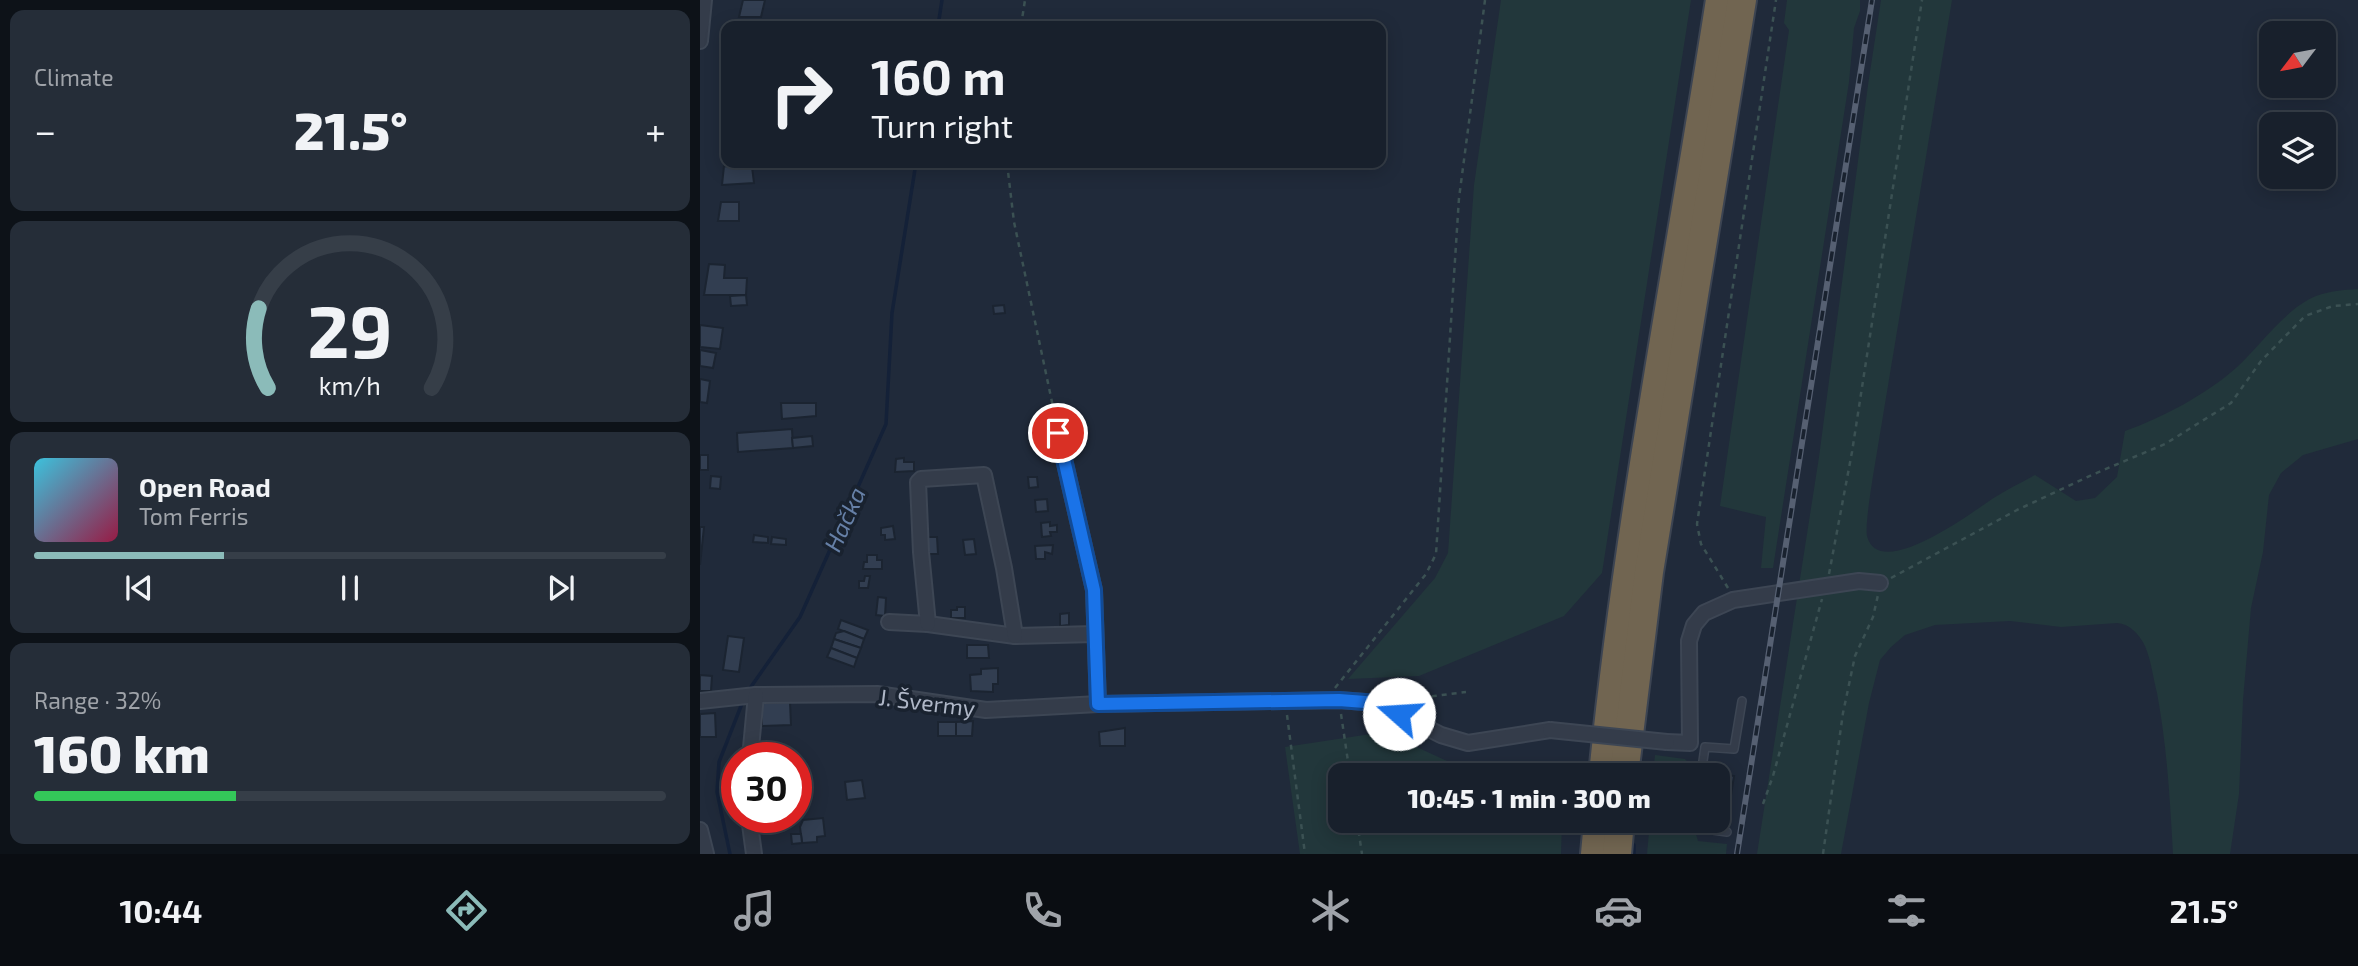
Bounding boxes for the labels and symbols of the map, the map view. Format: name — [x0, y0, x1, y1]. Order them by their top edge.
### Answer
north arrow — [2259, 21, 2336, 98]
pin — [1028, 403, 1088, 463]
water label: Hačka — [817, 482, 871, 556]
position arrow — [1362, 677, 1436, 751]
street label: J. Švermy — [877, 682, 977, 722]
speed limit sign: 30 — [721, 742, 812, 833]

